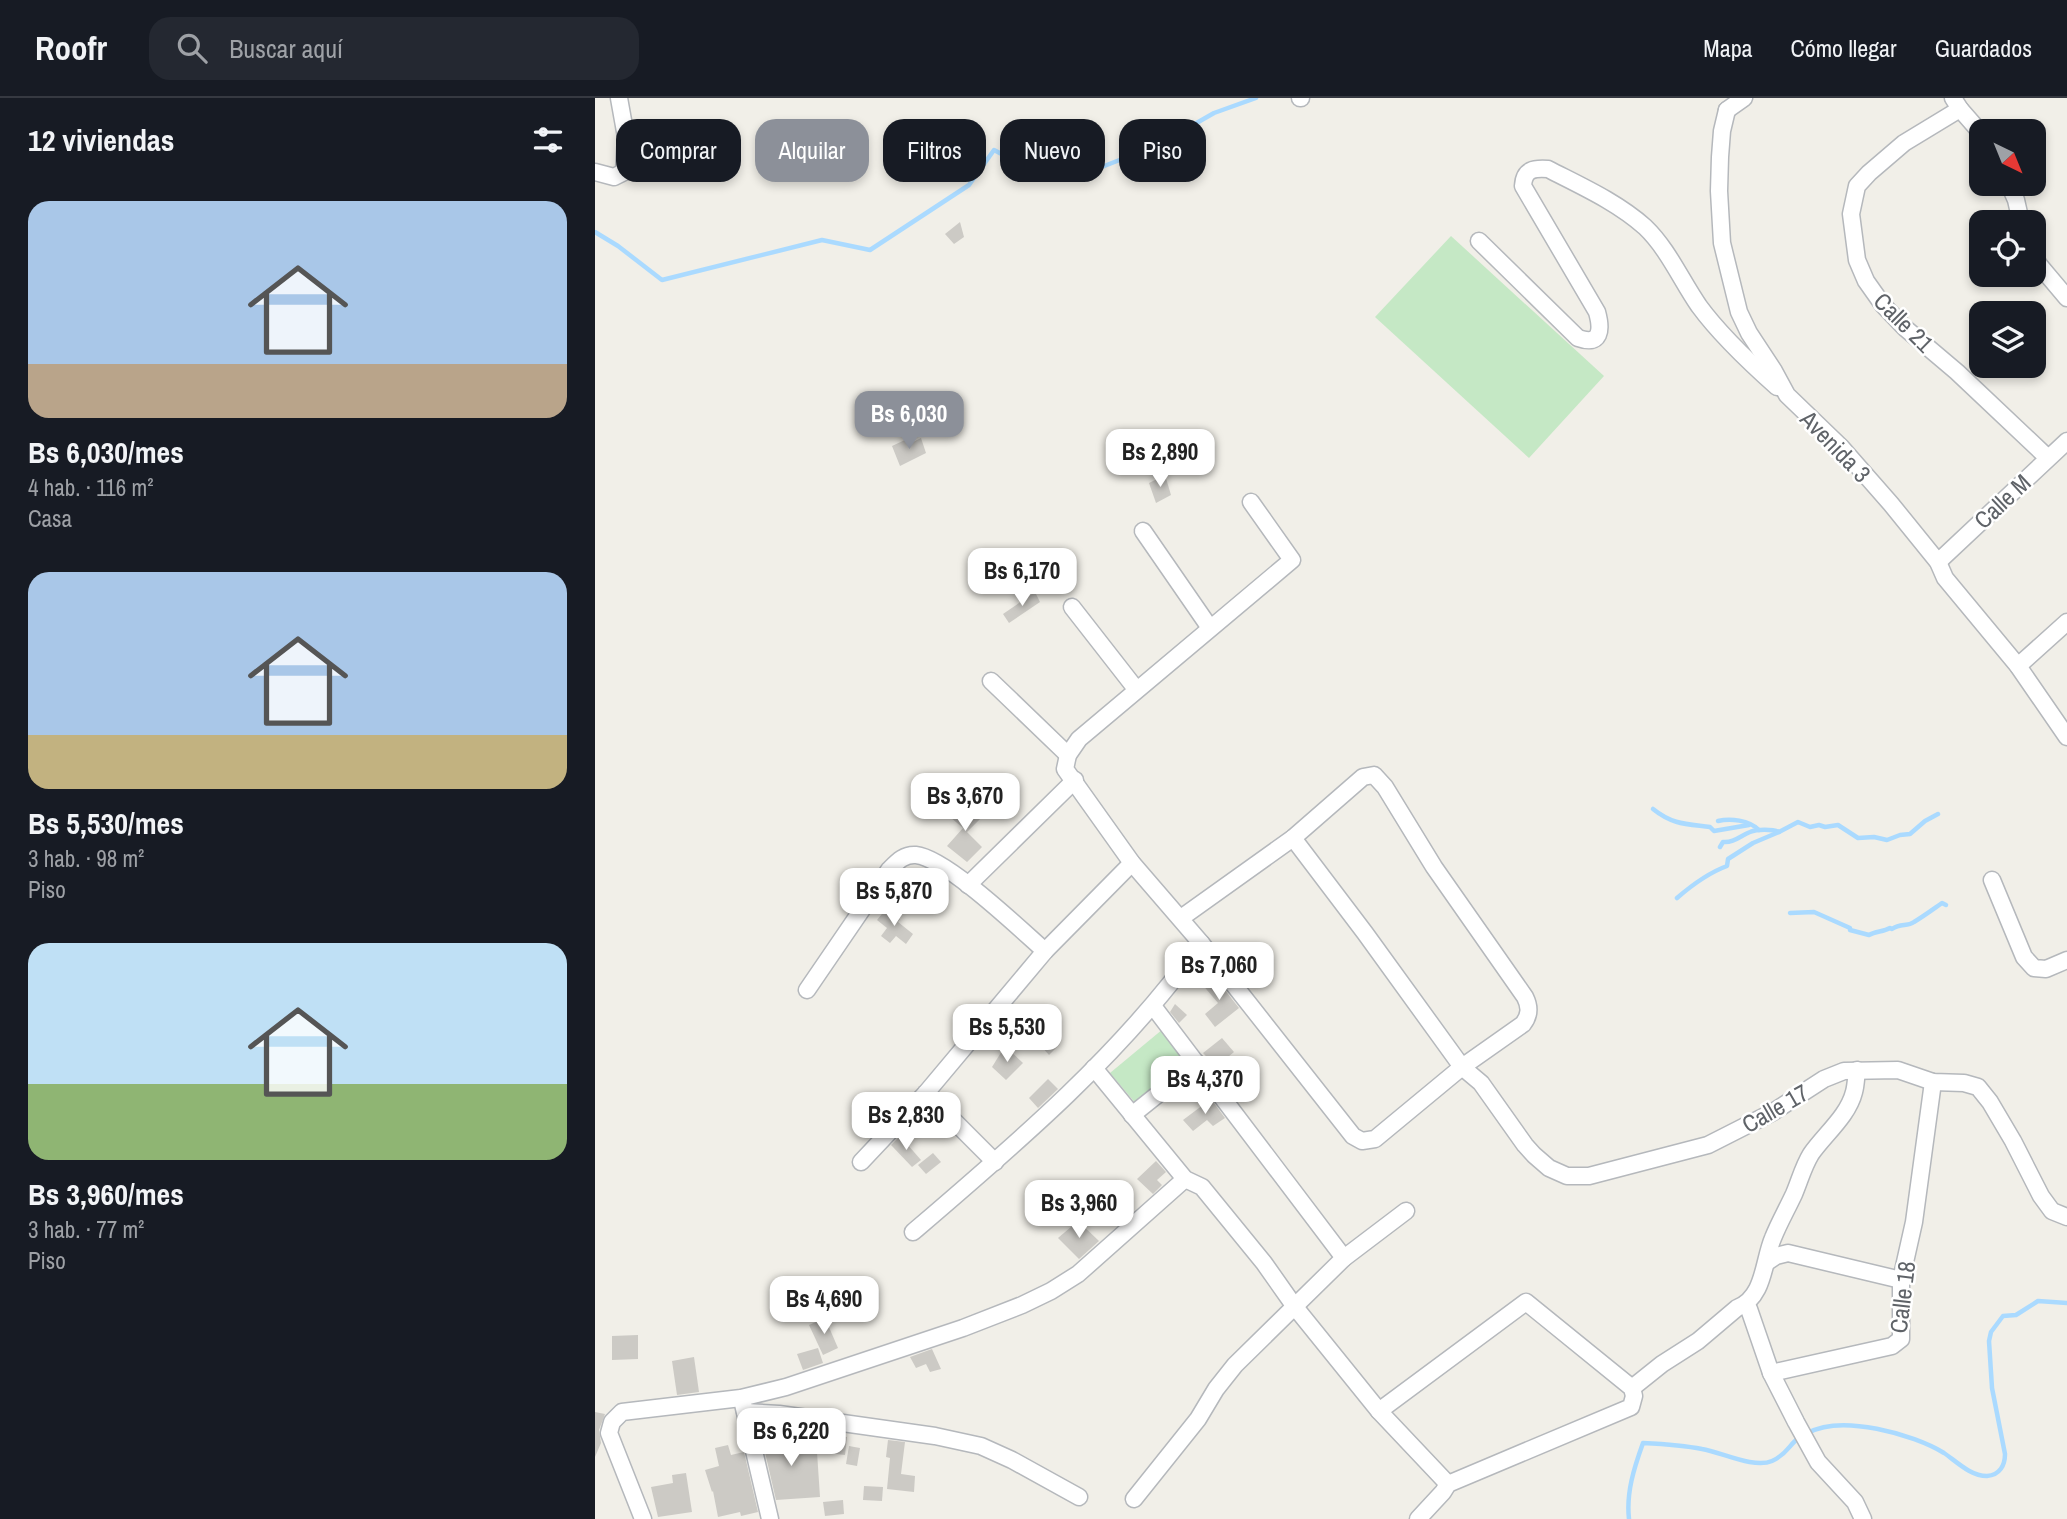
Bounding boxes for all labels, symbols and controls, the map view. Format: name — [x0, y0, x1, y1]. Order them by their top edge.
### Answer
search box — [149, 17, 639, 80]
text: Roofr — [35, 26, 107, 70]
icon: search — [173, 29, 211, 67]
text: Buscar aquí — [229, 31, 343, 66]
text: Mapa — [1703, 32, 1753, 64]
text: Cómo llegar — [1791, 32, 1897, 64]
text: Guardados — [1935, 32, 2032, 64]
chip: Comprar — [616, 119, 741, 182]
chip: Alquilar — [755, 119, 869, 182]
chip: Filtros — [883, 119, 986, 182]
chip: Nuevo — [1000, 119, 1105, 182]
chip: Piso — [1119, 119, 1206, 182]
north arrow — [1969, 119, 2046, 196]
map controls — [1969, 119, 2046, 378]
text: 12 viviendas — [28, 120, 174, 160]
icon: filters — [529, 121, 567, 159]
button: locate — [1969, 210, 2046, 287]
icon: home — [235, 247, 361, 373]
street label: Calle 21 — [1867, 285, 1941, 359]
button: layers — [1969, 301, 2046, 378]
pin: Bs 6,030 — [837, 392, 981, 451]
text: Bs 6,030 — [871, 398, 947, 429]
street label: Avenida 3 — [1793, 402, 1878, 489]
pin: Bs 2,890 — [1088, 430, 1232, 489]
text: Bs 6,030/mes — [28, 432, 184, 472]
text: Bs 2,890 — [1122, 436, 1198, 467]
street label: Calle M — [1967, 467, 2037, 535]
text: 4 hab. · 116 m² — [28, 472, 154, 503]
text: Casa — [28, 503, 72, 534]
pin: Bs 6,170 — [950, 548, 1094, 608]
text: Bs 6,170 — [984, 555, 1060, 586]
icon: home — [235, 618, 361, 744]
pin: Bs 3,670 — [893, 774, 1037, 833]
text: Bs 3,670 — [927, 780, 1003, 811]
text: Bs 5,530/mes — [28, 803, 184, 843]
text: 3 hab. · 98 m² — [28, 843, 144, 874]
pin: Bs 5,870 — [822, 868, 966, 928]
text: Piso — [28, 874, 66, 905]
text: Bs 5,870 — [856, 875, 932, 906]
pin: Bs 7,060 — [1147, 942, 1291, 1002]
text: Bs 7,060 — [1181, 949, 1257, 980]
icon: home — [235, 989, 361, 1115]
pin: Bs 5,530 — [935, 1004, 1079, 1064]
text: Bs 5,530 — [969, 1011, 1045, 1042]
pin: Bs 4,370 — [1133, 1056, 1277, 1116]
text: Bs 4,370 — [1167, 1063, 1243, 1094]
street label: Calle 17 — [1736, 1076, 1814, 1140]
pin: Bs 2,830 — [834, 1093, 978, 1152]
text: Bs 2,830 — [868, 1099, 944, 1130]
text: Bs 3,960/mes — [28, 1174, 184, 1214]
pin: Bs 3,960 — [1007, 1180, 1151, 1240]
text: Bs 3,960 — [1041, 1187, 1117, 1218]
text: 3 hab. · 77 m² — [28, 1214, 144, 1245]
text: Piso — [28, 1245, 66, 1276]
street label: Calle 18 — [1882, 1259, 1922, 1335]
pin: Bs 4,690 — [752, 1276, 896, 1336]
text: Bs 4,690 — [786, 1283, 862, 1314]
pin: Bs 6,220 — [719, 1408, 863, 1468]
text: Bs 6,220 — [753, 1415, 829, 1446]

